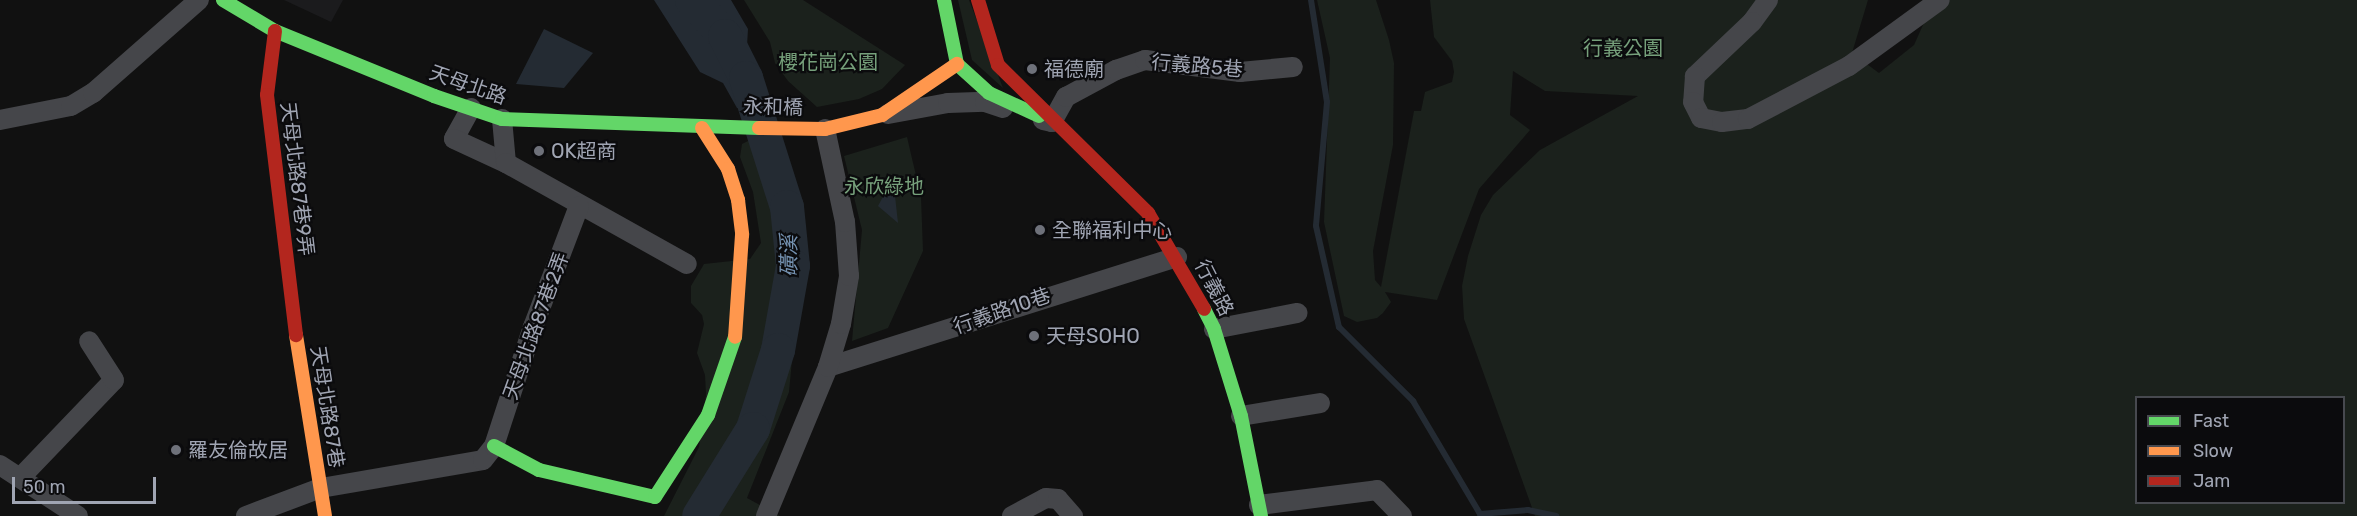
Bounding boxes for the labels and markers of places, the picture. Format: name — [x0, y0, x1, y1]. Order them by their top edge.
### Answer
place label: 福德廟 — [1044, 57, 1104, 81]
marker: 福德廟 — [1025, 62, 1039, 76]
place label: OK超商 — [551, 139, 617, 163]
marker: OK超商 — [532, 144, 546, 158]
place label: 全聯福利中心 — [1052, 218, 1172, 242]
marker: 全聯福利中心 — [1033, 223, 1047, 237]
place label: 天母SOHO — [1046, 324, 1140, 348]
marker: 天母SOHO — [1027, 329, 1041, 343]
place label: 羅友倫故居 — [188, 438, 288, 462]
marker: 羅友倫故居 — [169, 443, 183, 457]

